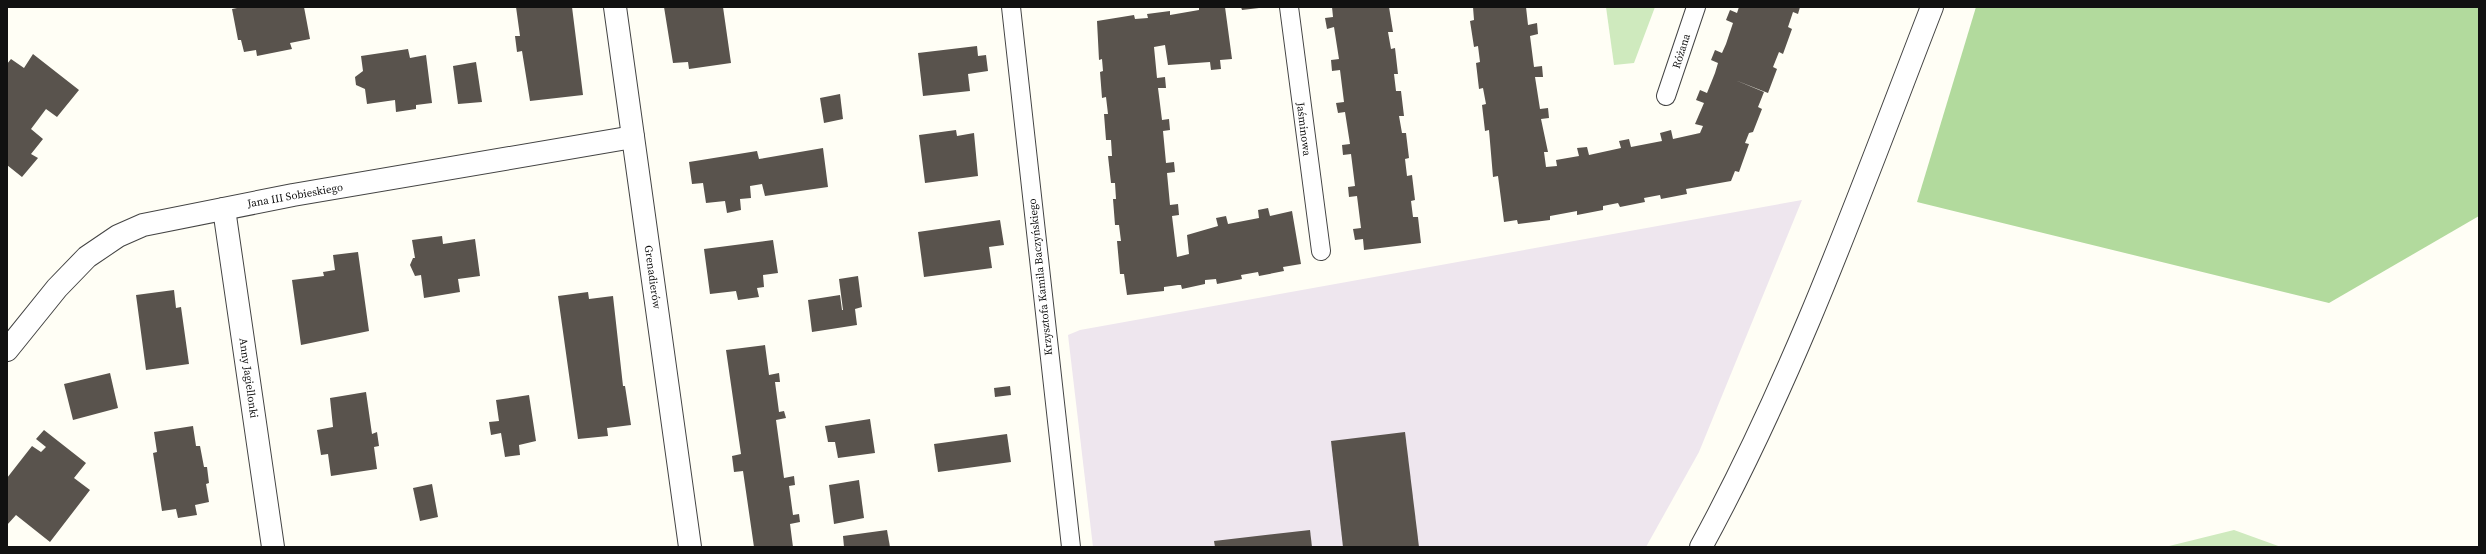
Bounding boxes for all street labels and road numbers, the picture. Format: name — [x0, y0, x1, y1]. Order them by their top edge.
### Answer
street label: Różana — [1669, 31, 1694, 71]
street label: Jaśminowa — [1293, 100, 1314, 157]
street label: Jana III Sobieskiego — [245, 180, 344, 211]
street label: Krzysztofa Kamila Baczyńskiego — [1025, 198, 1056, 356]
street label: Grenadierów — [641, 244, 664, 310]
street label: Anny Jagiellonki — [235, 337, 262, 419]

